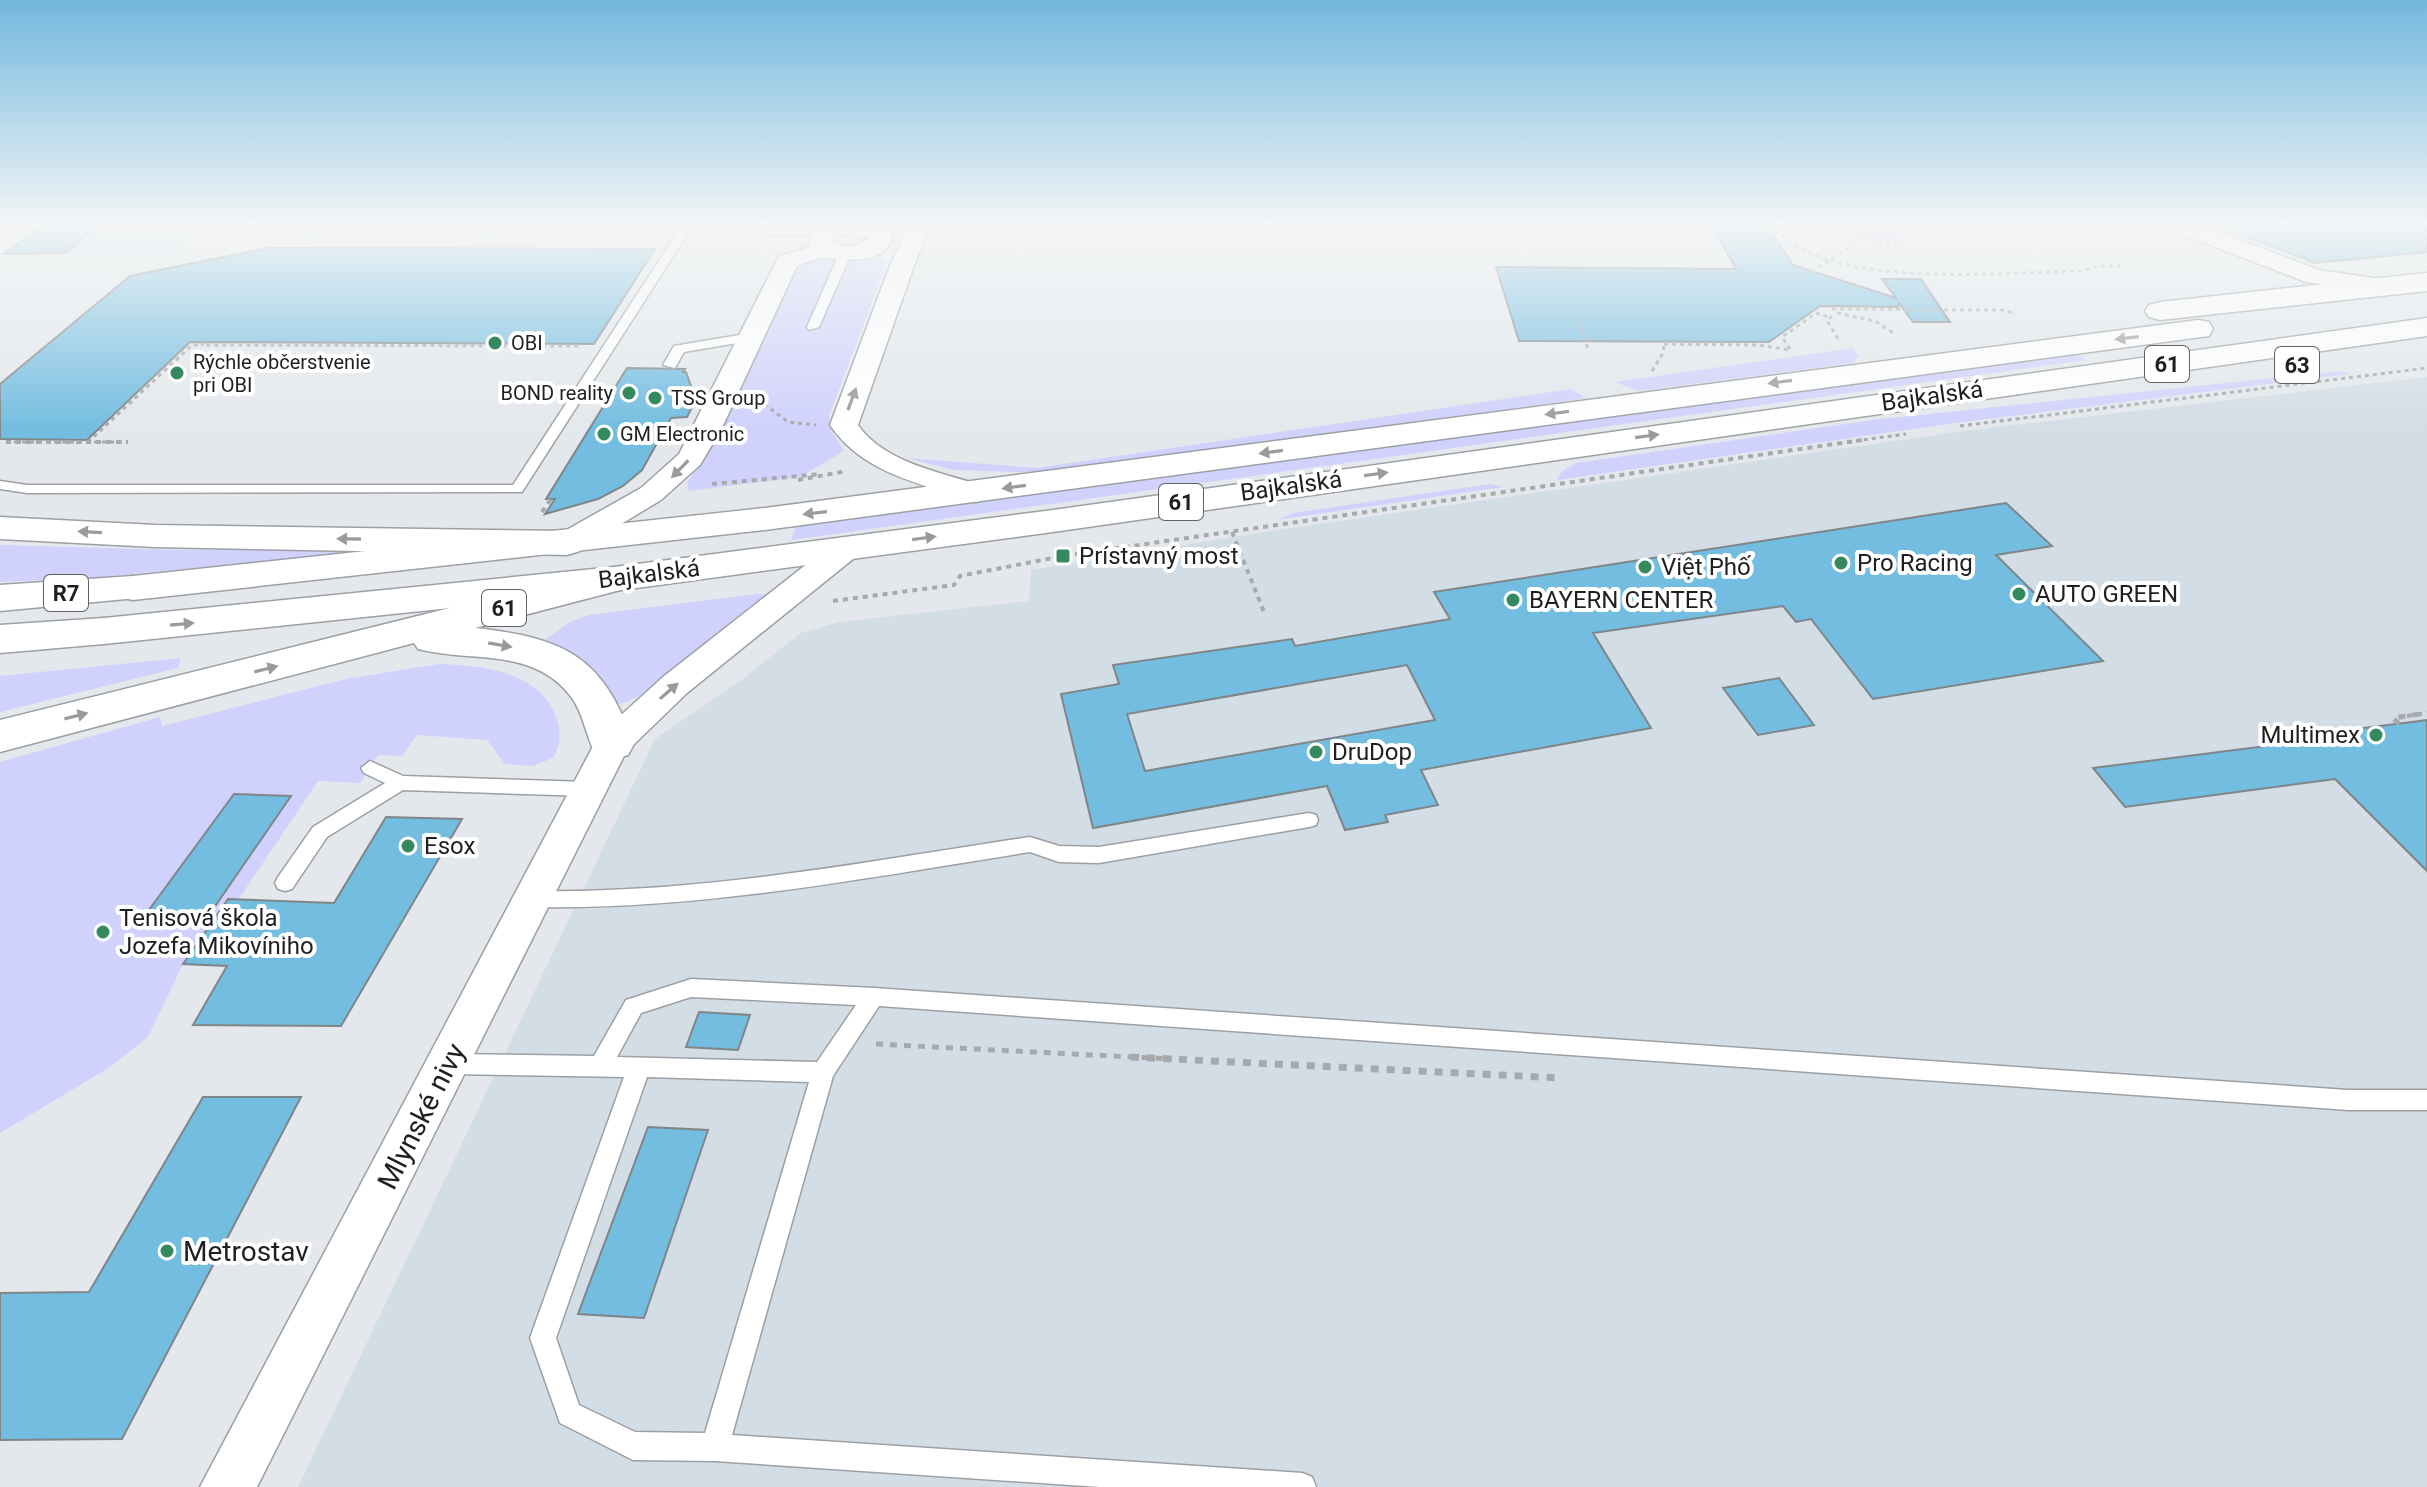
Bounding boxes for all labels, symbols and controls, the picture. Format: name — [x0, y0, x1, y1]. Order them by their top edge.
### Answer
place label: OBI — [511, 331, 543, 355]
one-way arrow — [2114, 332, 2139, 345]
marker: OBI — [486, 334, 504, 352]
road number: 61 — [2145, 346, 2189, 382]
road number: 63 — [2275, 347, 2319, 383]
place label: Rýchle občerstvenie pri OBI — [193, 350, 371, 397]
marker: Rýchle občerstvenie pri OBI — [168, 364, 186, 382]
street label: Bajkalská — [1879, 375, 1985, 417]
one-way arrow — [1767, 376, 1792, 389]
place label: BOND reality — [501, 381, 614, 405]
marker: BOND reality — [620, 384, 638, 402]
place label: TSS Group — [671, 386, 765, 410]
one-way arrow — [846, 387, 859, 411]
marker: TSS Group — [646, 389, 664, 407]
one-way arrow — [1544, 407, 1569, 420]
place label: GM Electronic — [620, 422, 744, 446]
marker: GM Electronic — [595, 425, 613, 443]
one-way arrow — [1635, 429, 1660, 442]
one-way arrow — [1258, 446, 1283, 459]
one-way arrow — [671, 459, 690, 478]
street label: Bajkalská — [1238, 465, 1344, 507]
one-way arrow — [1364, 467, 1389, 480]
one-way arrow — [1001, 481, 1026, 494]
road number: 61 — [1159, 484, 1203, 520]
one-way arrow — [802, 507, 827, 520]
one-way arrow — [77, 526, 102, 539]
one-way arrow — [912, 531, 937, 544]
one-way arrow — [336, 533, 361, 545]
place label: Prístavný most — [1079, 542, 1239, 570]
marker: Prístavný most — [1054, 547, 1072, 565]
place label: Pro Racing — [1857, 549, 1973, 577]
place label: Việt Phố — [1661, 553, 1752, 581]
street label: Bajkalská — [596, 554, 702, 594]
marker: Pro Racing — [1832, 554, 1850, 572]
marker: Việt Phố — [1636, 558, 1654, 576]
road number: R7 — [44, 575, 88, 611]
place label: AUTO GREEN — [2035, 580, 2178, 608]
marker: AUTO GREEN — [2010, 585, 2028, 603]
place label: BAYERN CENTER — [1529, 586, 1713, 614]
road number: 61 — [482, 590, 526, 626]
marker: BAYERN CENTER — [1504, 591, 1522, 609]
one-way arrow — [170, 617, 195, 630]
one-way arrow — [488, 640, 513, 652]
one-way arrow — [254, 662, 279, 675]
one-way arrow — [659, 682, 678, 700]
one-way arrow — [63, 710, 88, 722]
place label: Multimex — [2261, 721, 2360, 749]
marker: Multimex — [2367, 726, 2385, 744]
place label: DruDop — [1332, 738, 1412, 766]
marker: DruDop — [1307, 743, 1325, 761]
place label: Esox — [424, 832, 475, 860]
marker: Esox — [399, 837, 417, 855]
place label: Tenisová škola Jozefa Mikovíniho — [119, 904, 314, 960]
marker: Tenisová škola Jozefa Mikovíniho — [94, 923, 112, 941]
street label: Mlynské nivy — [371, 1038, 472, 1195]
place label: Metrostav — [183, 1235, 309, 1268]
marker: Metrostav — [158, 1242, 176, 1260]

